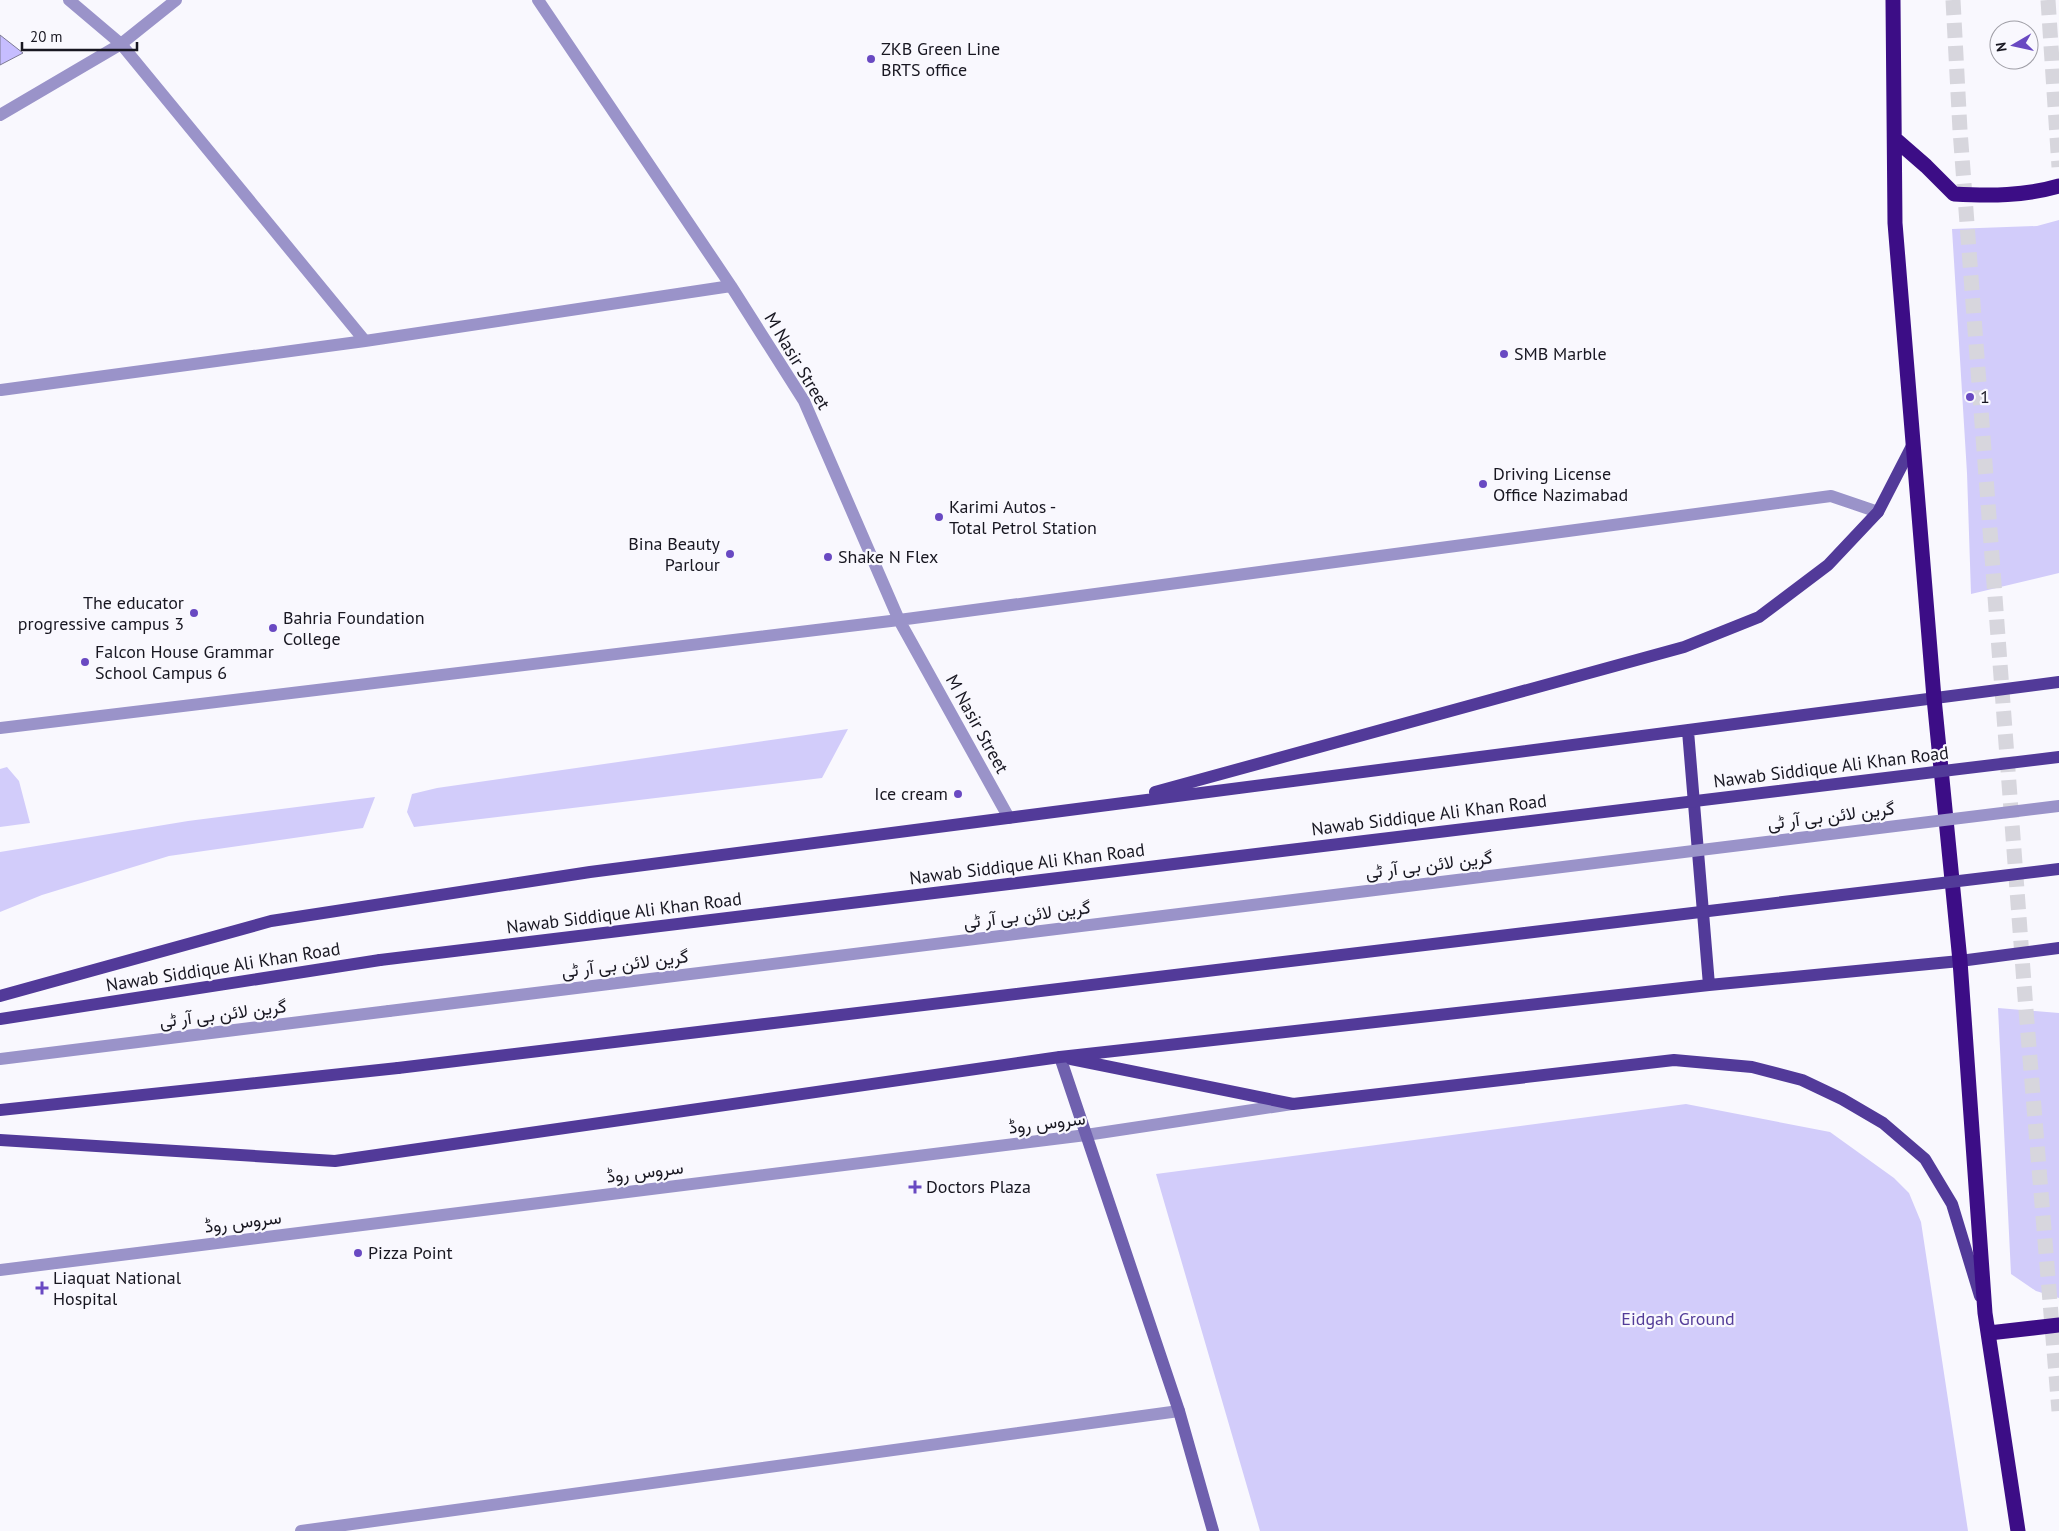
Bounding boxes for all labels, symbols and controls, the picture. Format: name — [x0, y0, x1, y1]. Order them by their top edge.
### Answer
scale bar — [22, 20, 138, 52]
north arrow — [1989, 20, 2039, 70]
text: 20 m — [30, 27, 63, 46]
place label: ZKB Green Line BRTS office — [881, 37, 1000, 81]
text: N — [1992, 41, 2011, 53]
marker: ZKB Green Line BRTS office — [865, 53, 877, 65]
street label: M Nasir Street — [759, 308, 835, 414]
place label: SMB Marble — [1514, 342, 1607, 365]
marker: SMB Marble — [1498, 348, 1510, 360]
place label: 1 — [1980, 385, 1990, 408]
marker: 1 — [1964, 391, 1976, 403]
place label: Driving License Office Nazimabad — [1493, 462, 1628, 506]
marker: Driving License Office Nazimabad — [1477, 478, 1489, 490]
place label: Karimi Autos - Total Petrol Station — [949, 495, 1097, 539]
marker: Karimi Autos - Total Petrol Station — [933, 511, 945, 523]
place label: Bina Beauty Parlour — [628, 532, 721, 576]
place label: Shake N Flex — [838, 545, 938, 568]
marker: Bina Beauty Parlour — [724, 548, 736, 560]
marker: Shake N Flex — [822, 551, 834, 563]
place label: The educator progressive campus 3 — [18, 591, 184, 635]
place label: Bahria Foundation College — [283, 606, 425, 650]
marker: The educator progressive campus 3 — [188, 607, 200, 619]
marker: Bahria Foundation College — [267, 622, 279, 634]
place label: Falcon House Grammar School Campus 6 — [95, 640, 274, 684]
marker: Falcon House Grammar School Campus 6 — [79, 656, 91, 668]
street label: M Nasir Street — [941, 670, 1014, 777]
street label: Nawab Siddique Ali Khan Road — [1712, 741, 1950, 792]
place label: Ice cream — [874, 782, 948, 805]
marker: Ice cream — [952, 788, 964, 800]
street label: Nawab Siddique Ali Khan Road — [1310, 789, 1548, 840]
street label: گرین لائن بی آر ٹی — [1766, 796, 1896, 835]
street label: Nawab Siddique Ali Khan Road — [908, 838, 1146, 889]
street label: گرین لائن بی آر ٹی — [1364, 845, 1494, 884]
street label: Nawab Siddique Ali Khan Road — [505, 887, 743, 938]
street label: گرین لائن بی آر ٹی — [962, 895, 1092, 934]
street label: Nawab Siddique Ali Khan Road — [104, 937, 342, 996]
street label: گرین لائن بی آر ٹی — [560, 944, 690, 983]
street label: گرین لائن بی آر ٹی — [158, 994, 288, 1033]
street label: سروس روڈ — [1007, 1106, 1087, 1139]
street label: سروس روڈ — [605, 1155, 685, 1188]
place label: Doctors Plaza — [926, 1175, 1031, 1198]
marker: Doctors Plaza — [908, 1180, 922, 1194]
street label: سروس روڈ — [203, 1205, 283, 1238]
place label: Pizza Point — [368, 1241, 453, 1264]
marker: Pizza Point — [352, 1247, 364, 1259]
place label: Liaquat National Hospital — [53, 1266, 182, 1310]
marker: Liaquat National Hospital — [35, 1281, 49, 1295]
park label: Eidgah Ground — [1621, 1307, 1735, 1330]

